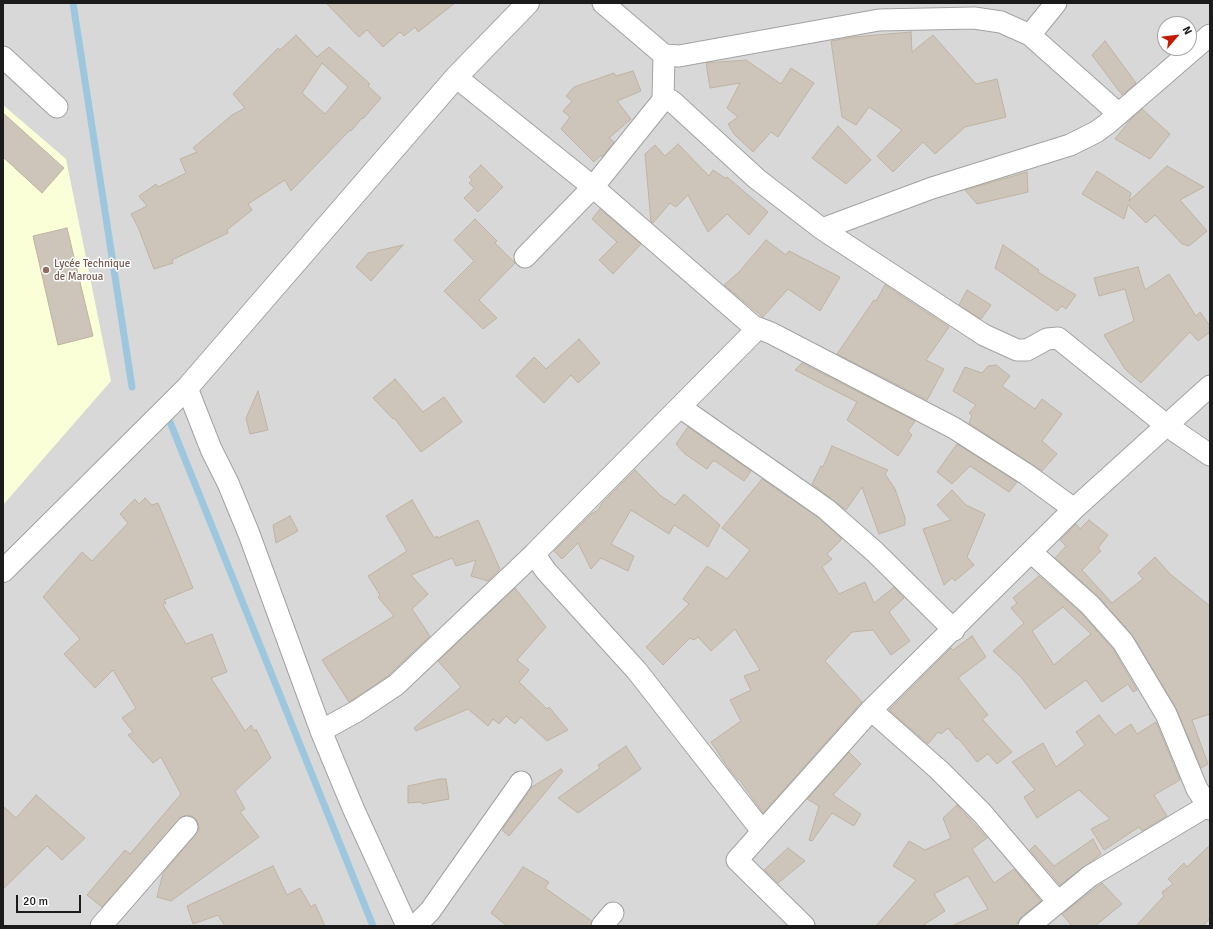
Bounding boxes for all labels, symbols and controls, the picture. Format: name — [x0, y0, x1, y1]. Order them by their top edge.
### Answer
north arrow — [1157, 16, 1197, 56]
text: N — [1180, 24, 1195, 37]
place label: Lycée Technique de Maroua — [54, 257, 130, 283]
marker: Lycée Technique de Maroua — [41, 265, 51, 275]
scale bar — [18, 887, 83, 913]
text: 20 m — [23, 894, 48, 909]

